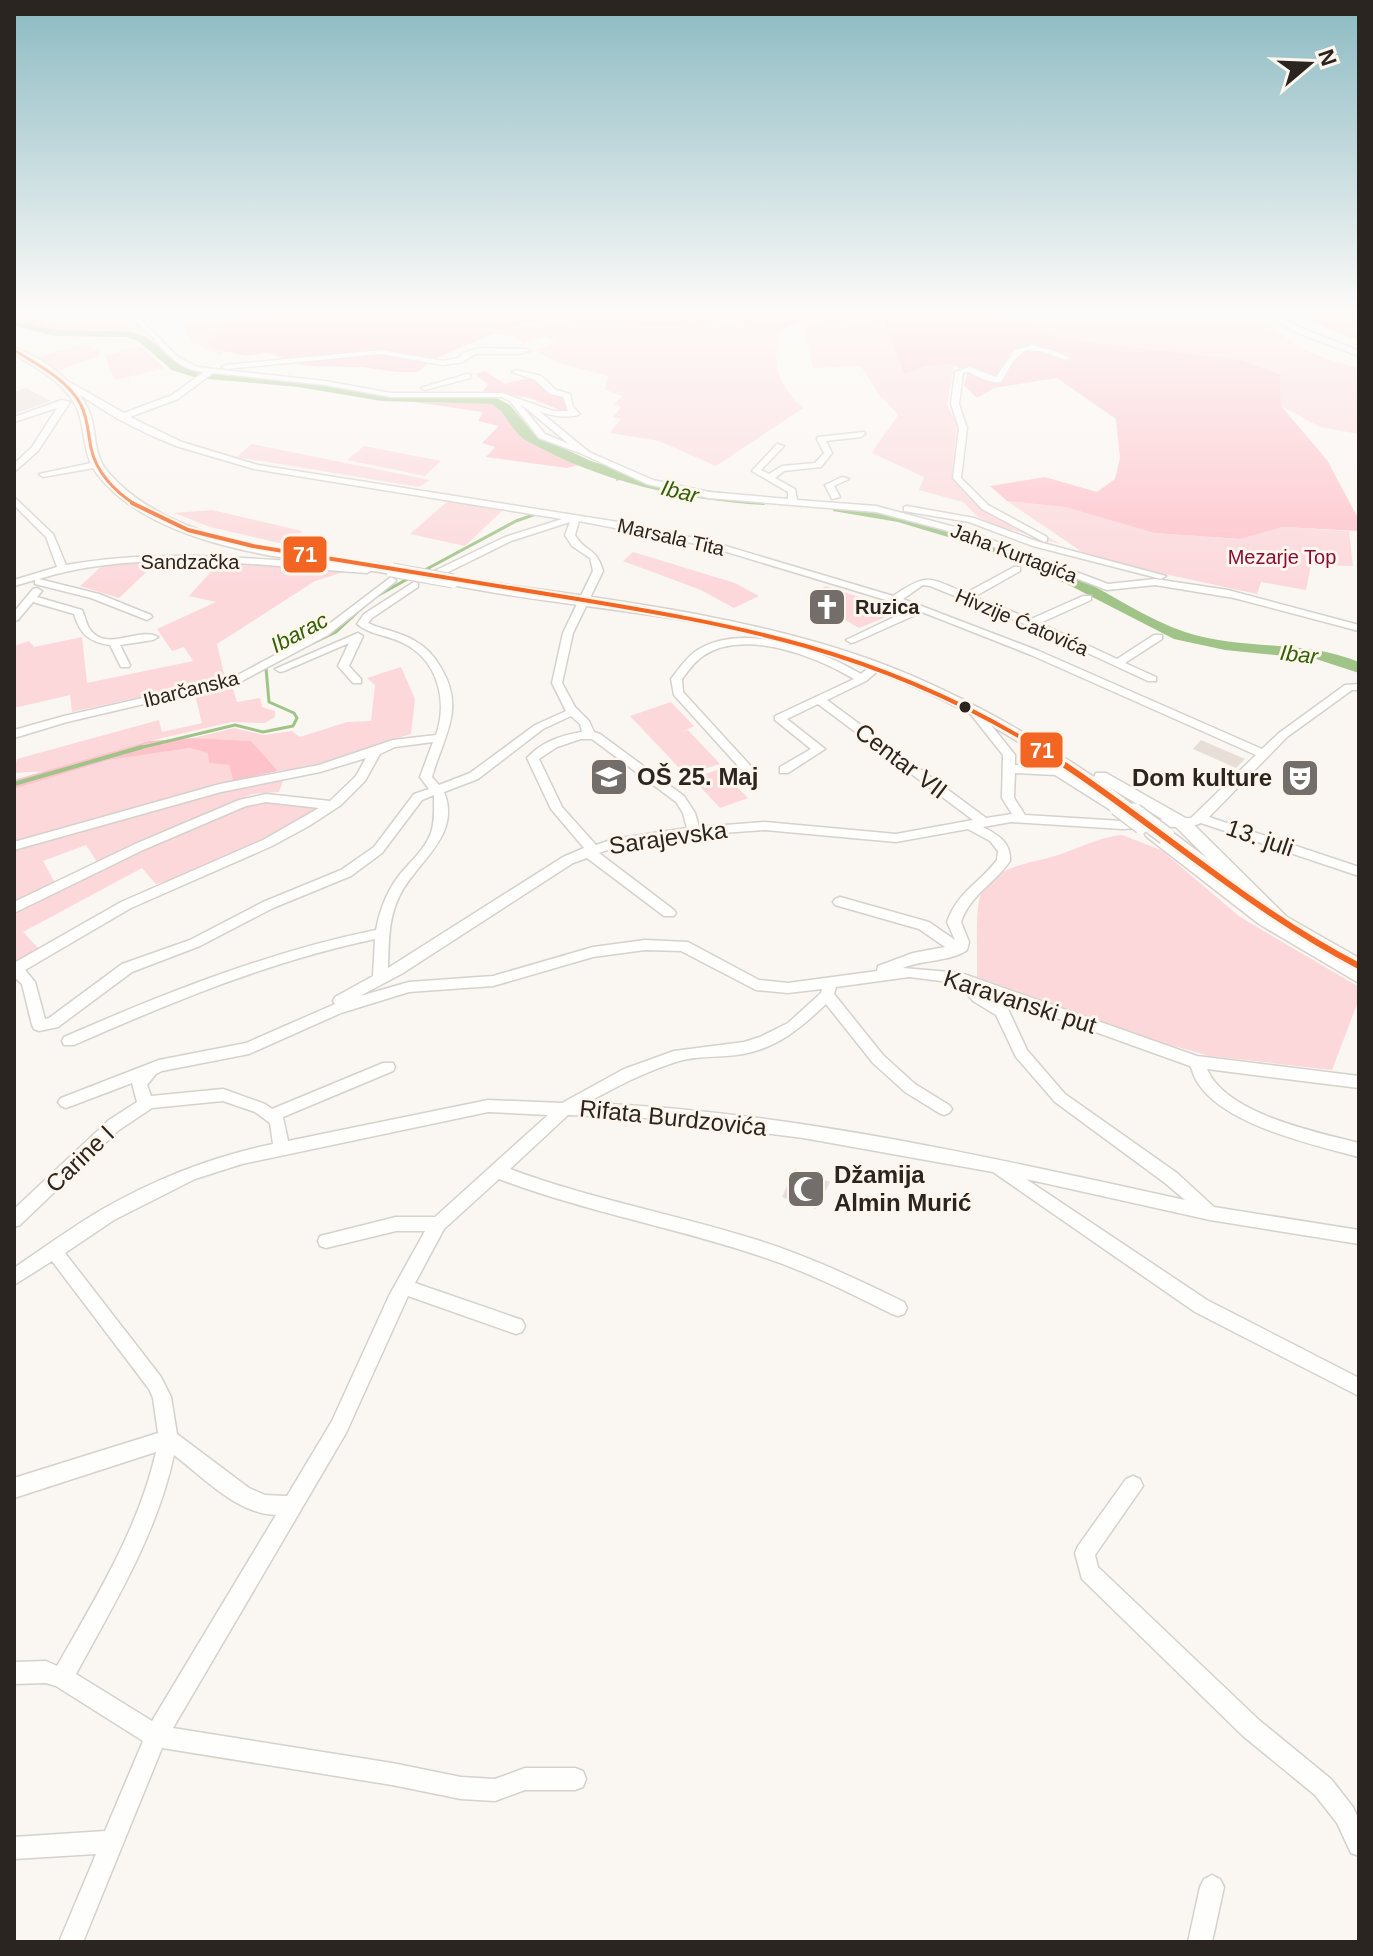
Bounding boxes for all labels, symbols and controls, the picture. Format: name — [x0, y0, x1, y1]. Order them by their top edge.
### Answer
north arrow — [1269, 24, 1349, 104]
text: N — [1313, 46, 1342, 69]
water label: Ibar — [658, 475, 703, 509]
street label: Marsala Tita — [615, 514, 727, 560]
street label: Jaha Kurtagića — [948, 519, 1081, 587]
line badge: 71 — [282, 535, 328, 574]
text: 71 — [293, 542, 317, 567]
park label: Mezarje Top — [1228, 546, 1336, 568]
street label: Sandzačka — [141, 551, 240, 573]
street label: Hivzije Ćatovića — [952, 584, 1093, 660]
church icon: Ruzica — [806, 586, 848, 628]
place label: Ruzica — [855, 596, 920, 618]
water label: Ibarac — [266, 607, 332, 658]
water label: Ibar — [1279, 640, 1321, 669]
street label: Ibarčanska — [141, 666, 242, 712]
unlabelled marker — [957, 699, 973, 715]
street label: Centar VII — [850, 717, 953, 804]
line badge: 71 — [1019, 731, 1064, 769]
text: 71 — [1030, 738, 1054, 763]
school or university icon: OŠ 25. Maj — [588, 756, 630, 798]
theatre icon: Dom kulture — [1279, 757, 1321, 799]
place label: OŠ 25. Maj — [637, 763, 758, 790]
place label: Dom kulture — [1132, 764, 1272, 791]
street label: 13. juli — [1223, 813, 1297, 862]
street label: Sarajevska — [607, 816, 729, 859]
street label: Karavanski put — [940, 964, 1100, 1039]
street label: Rifata Burdzovića — [578, 1094, 769, 1141]
street label: Carine I — [40, 1120, 119, 1198]
place label: Džamija Almin Murić — [834, 1161, 971, 1216]
mosque icon: Džamija Almin Murić — [785, 1168, 827, 1210]

